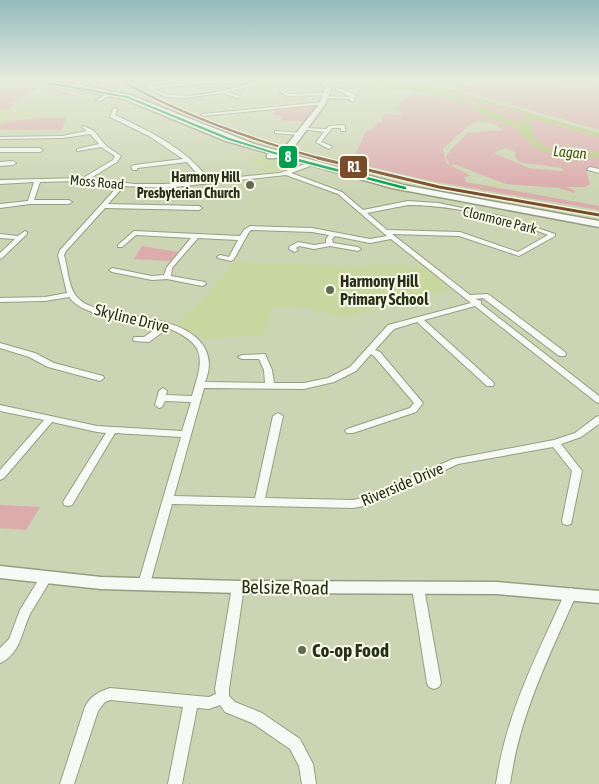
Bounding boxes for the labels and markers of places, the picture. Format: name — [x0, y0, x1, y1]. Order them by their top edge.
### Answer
place label: Harmony Hill Presbyterian Church — [137, 169, 240, 201]
marker: Harmony Hill Presbyterian Church — [244, 179, 256, 191]
place label: Harmony Hill Primary School — [340, 272, 429, 308]
marker: Harmony Hill Primary School — [324, 284, 336, 296]
place label: Co-op Food — [312, 639, 389, 661]
marker: Co-op Food — [296, 644, 308, 656]

